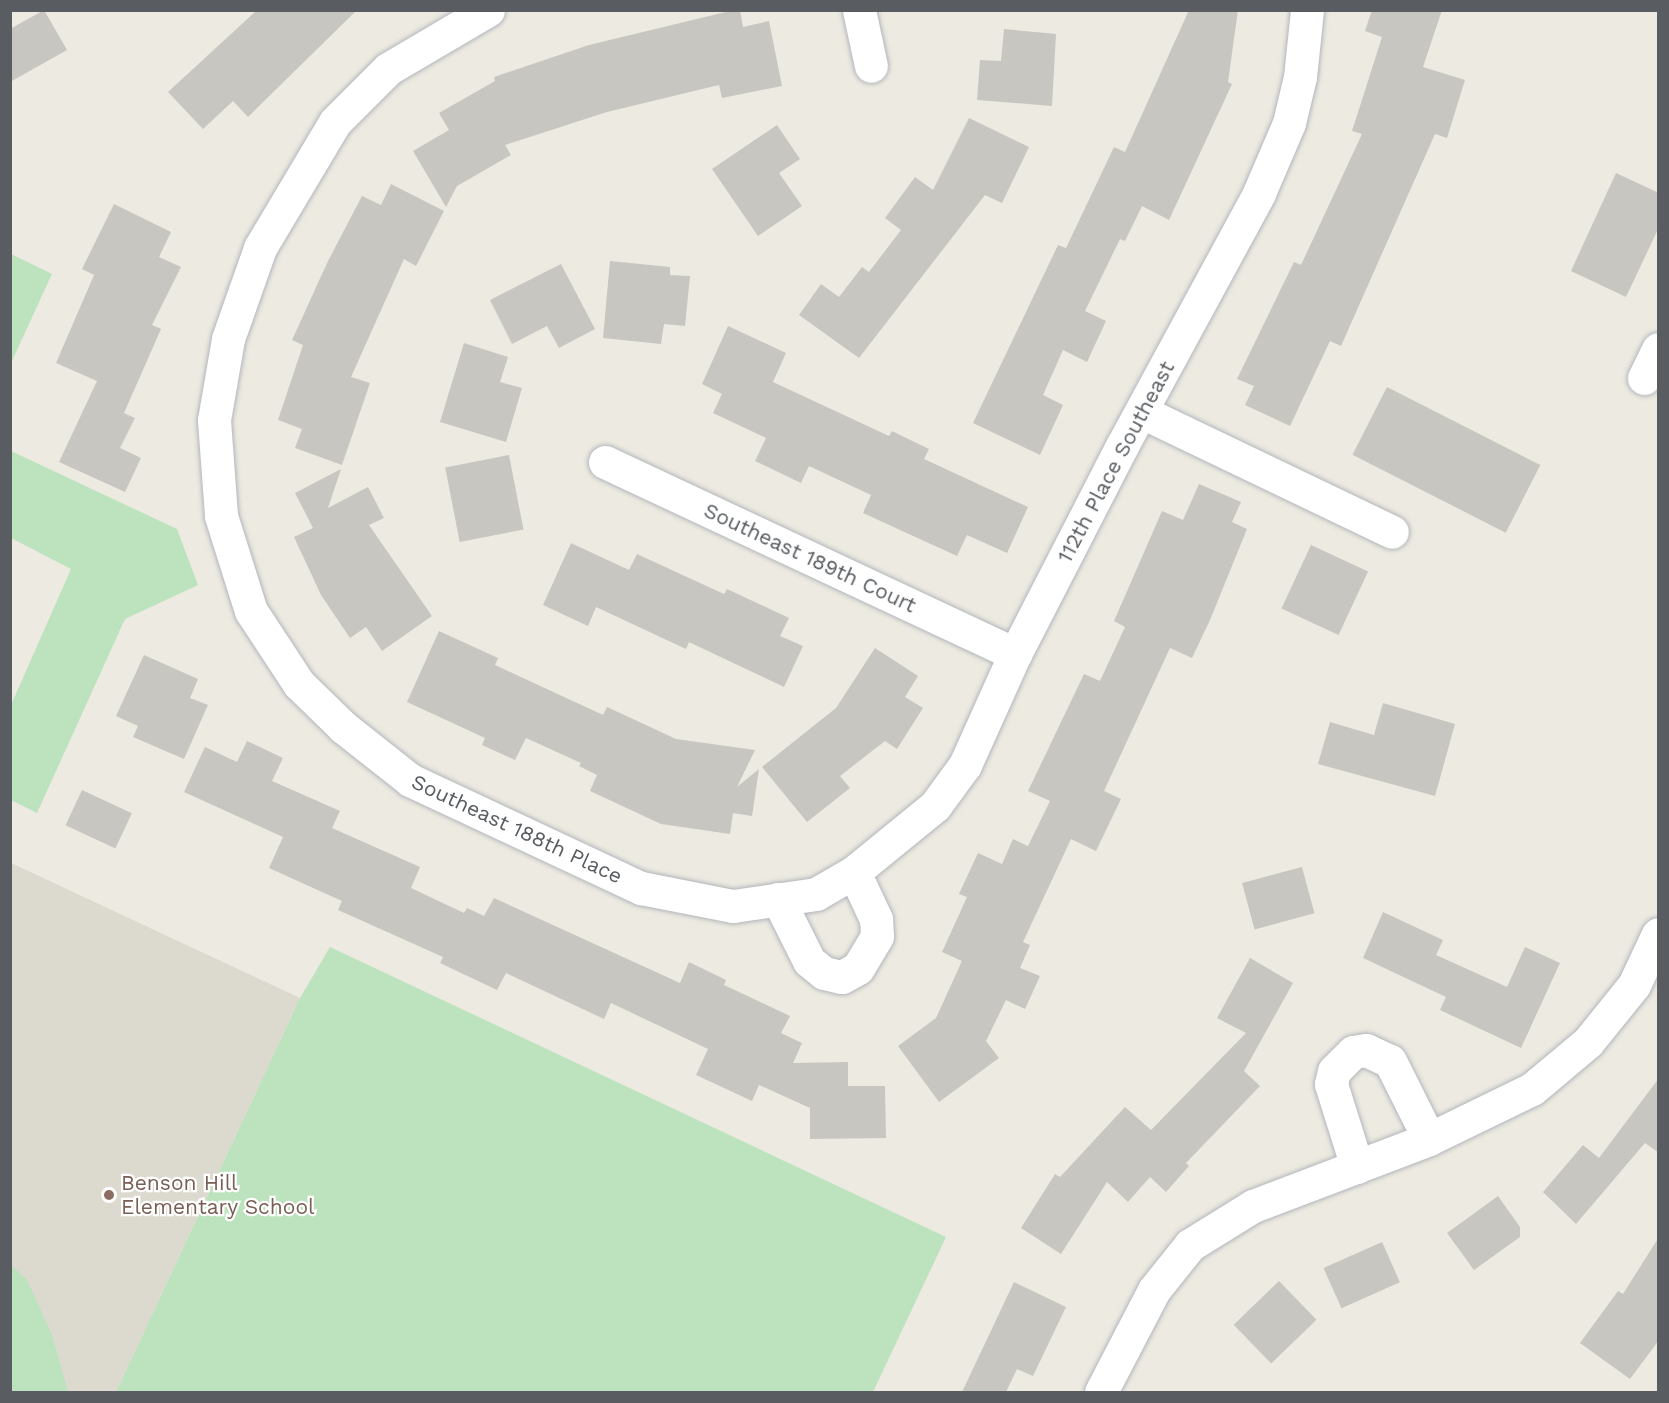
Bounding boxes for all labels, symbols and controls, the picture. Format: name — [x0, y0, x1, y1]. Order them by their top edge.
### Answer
street label: 112th Place Southeast — [1052, 357, 1180, 567]
street label: Southeast 189th Court — [700, 498, 920, 618]
street label: Southeast 188th Place — [408, 769, 626, 889]
place label: Benson Hill Elementary School — [121, 1170, 315, 1220]
marker: Benson Hill Elementary School — [102, 1188, 116, 1202]

